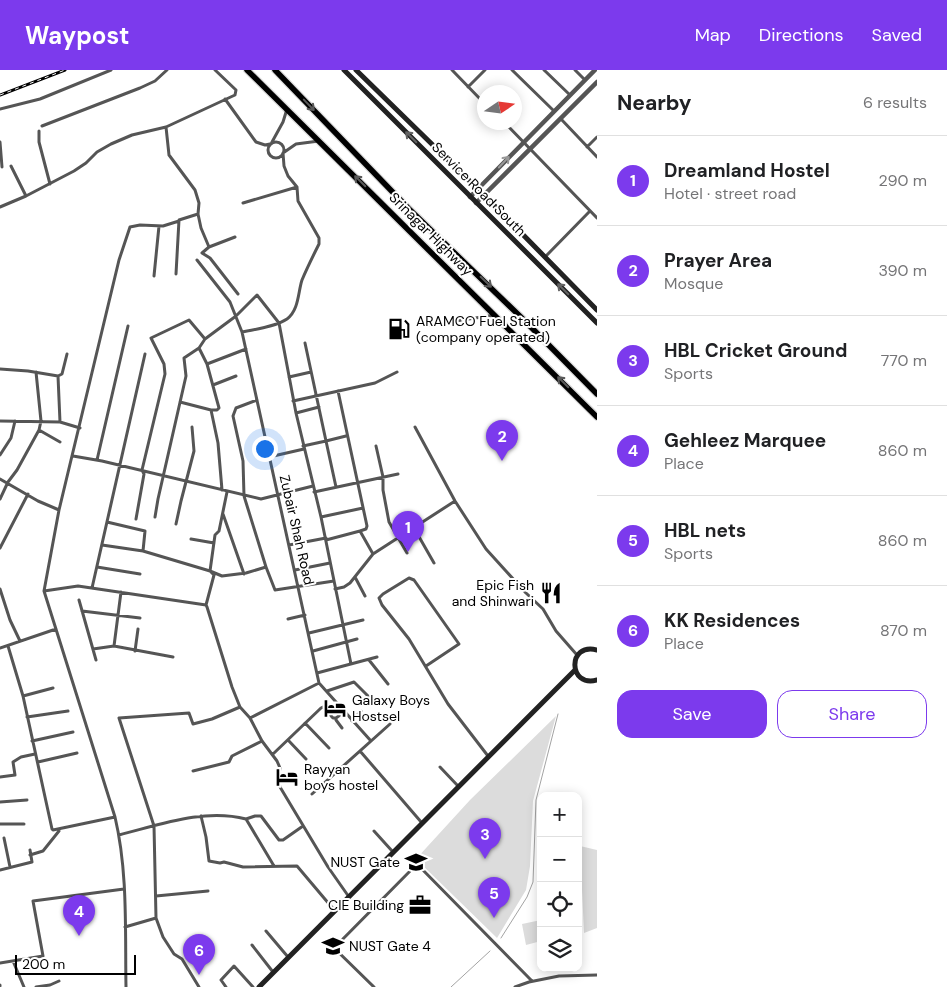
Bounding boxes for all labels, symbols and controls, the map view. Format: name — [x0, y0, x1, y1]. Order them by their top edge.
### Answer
text: Waypost — [25, 20, 129, 51]
text: Map — [695, 23, 731, 47]
text: Directions — [759, 23, 844, 47]
text: Saved — [872, 23, 922, 47]
north arrow — [477, 85, 522, 130]
text: Nearby — [617, 89, 691, 117]
text: 6 results — [863, 92, 927, 113]
one-way arrow — [303, 99, 315, 111]
one-way arrow — [405, 130, 417, 143]
street label: Service Road South — [428, 138, 530, 240]
one-way arrow — [498, 156, 510, 168]
text: Dreamland Hostel — [664, 158, 830, 183]
text: 1 — [630, 170, 636, 191]
text: 290 m — [878, 170, 927, 191]
one-way arrow — [354, 175, 367, 187]
text: Hotel · street road — [664, 183, 796, 204]
street label: Srinagar Highway — [385, 188, 477, 280]
text: Prayer Area — [664, 248, 772, 273]
text: 2 — [628, 260, 638, 281]
text: 390 m — [879, 260, 927, 281]
text: Mosque — [664, 273, 723, 294]
one-way arrow — [479, 276, 492, 288]
one-way arrow — [556, 283, 569, 295]
place label: ARAMCO Fuel Station (company operated) — [416, 312, 556, 346]
fuel station icon: ARAMCO Fuel Station (company operated) — [386, 316, 412, 342]
text: HBL Cricket Ground — [664, 338, 847, 363]
text: 3 — [628, 350, 638, 371]
text: 770 m — [881, 350, 927, 371]
text: Sports — [664, 363, 713, 384]
one-way arrow — [557, 376, 569, 388]
pin: 2 — [486, 420, 518, 461]
text: Gehleez Marquee — [664, 428, 826, 453]
your location — [252, 436, 278, 462]
text: 4 — [628, 440, 638, 461]
text: 860 m — [878, 440, 927, 461]
text: Place — [664, 453, 704, 474]
street label: Zubair Shah Road — [276, 473, 318, 587]
pin: 1 — [392, 511, 424, 552]
text: HBL nets — [664, 518, 746, 543]
text: 5 — [628, 530, 638, 551]
text: 860 m — [878, 530, 927, 551]
text: Sports — [664, 543, 713, 564]
place label: Epic Fish and Shinwari — [452, 576, 534, 610]
restaurant icon: Epic Fish and Shinwari — [538, 580, 564, 606]
text: KK Residences — [664, 608, 800, 633]
text: 6 — [628, 620, 638, 641]
text: 870 m — [880, 620, 927, 641]
text: Place — [664, 633, 704, 654]
button: Save — [617, 690, 767, 738]
button: Share — [777, 690, 927, 738]
place label: Galaxy Boys Hostsel — [352, 691, 430, 725]
hotel icon: Galaxy Boys Hostsel — [322, 695, 348, 721]
place label: Rayyan boys hostel — [304, 760, 378, 794]
hotel icon: Rayyan boys hostel — [274, 764, 300, 790]
map controls — [537, 792, 582, 972]
button: + — [537, 792, 582, 837]
pin: 3 — [469, 818, 501, 859]
button: − — [537, 837, 582, 882]
school or university icon: NUST Gate — [403, 849, 429, 875]
place label: NUST Gate — [330, 853, 400, 871]
pin: 5 — [478, 877, 510, 918]
button: locate — [537, 882, 582, 927]
office icon: CIE Building — [407, 892, 433, 918]
pin: 4 — [63, 895, 95, 936]
place label: CIE Building — [328, 896, 404, 914]
button: layers — [537, 927, 582, 972]
school or university icon: NUST Gate 4 — [320, 933, 346, 959]
pin: 6 — [183, 934, 215, 975]
place label: NUST Gate 4 — [349, 937, 431, 955]
scale bar — [15, 952, 136, 975]
text: 200 m — [22, 955, 65, 973]

